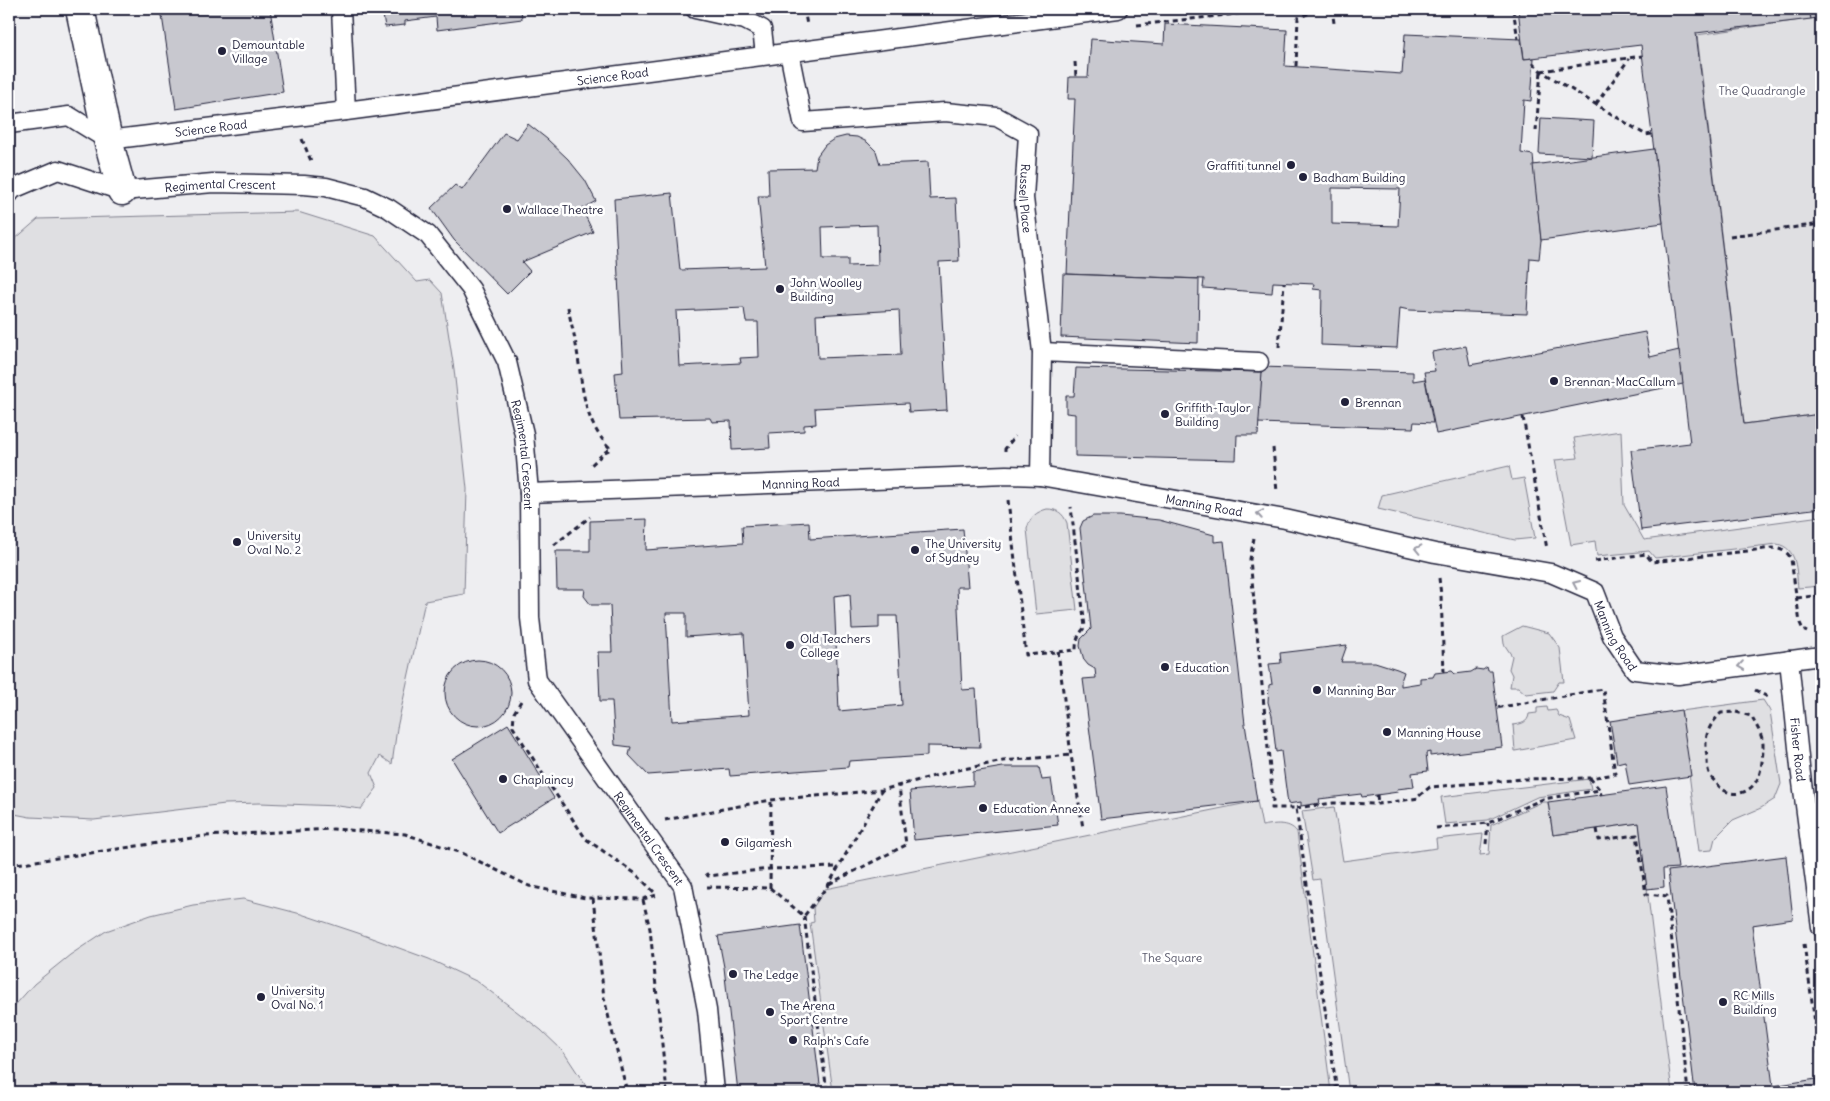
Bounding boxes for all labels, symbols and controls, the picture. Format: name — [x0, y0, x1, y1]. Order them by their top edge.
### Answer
place label: Demountable Village — [232, 37, 305, 66]
marker: Demountable Village — [216, 45, 228, 57]
street label: Science Road — [576, 64, 649, 88]
park label: The Quadrangle — [1719, 83, 1805, 98]
street label: Science Road — [174, 116, 248, 139]
place label: Graffiti tunnel — [1206, 158, 1281, 173]
marker: Graffiti tunnel — [1285, 159, 1297, 171]
street label: Russell Place — [1016, 163, 1036, 234]
place label: Badham Building — [1313, 170, 1406, 185]
marker: Badham Building — [1297, 171, 1309, 183]
street label: Regimental Crescent — [164, 175, 276, 195]
place label: Wallace Theatre — [517, 202, 603, 217]
marker: Wallace Theatre — [501, 203, 513, 215]
place label: John Woolley Building — [790, 275, 862, 304]
marker: John Woolley Building — [774, 283, 786, 295]
place label: Brennan-MacCallum — [1564, 374, 1676, 389]
marker: Brennan-MacCallum — [1548, 375, 1560, 387]
place label: Brennan — [1355, 395, 1402, 410]
marker: Brennan — [1339, 396, 1351, 408]
street label: Regimental Crescent — [509, 398, 537, 510]
place label: Griffith-Taylor Building — [1175, 400, 1251, 429]
marker: Griffith-Taylor Building — [1159, 408, 1171, 420]
street label: Manning Road — [762, 474, 840, 492]
street label: Manning Road — [1165, 491, 1244, 519]
one-way arrow — [1255, 510, 1264, 520]
place label: University Oval No. 2 — [247, 528, 302, 557]
marker: University Oval No. 2 — [231, 536, 243, 548]
place label: The University of Sydney — [925, 536, 1001, 565]
marker: The University of Sydney — [909, 544, 921, 556]
one-way arrow — [1414, 544, 1423, 555]
one-way arrow — [1572, 580, 1581, 591]
street label: Manning Road — [1591, 598, 1641, 673]
place label: Old Teachers College — [800, 631, 870, 660]
marker: Old Teachers College — [784, 639, 796, 651]
place label: Education — [1175, 660, 1229, 675]
marker: Education — [1159, 661, 1171, 673]
one-way arrow — [1736, 661, 1745, 671]
place label: Manning Bar — [1327, 683, 1396, 698]
marker: Manning Bar — [1311, 684, 1323, 696]
street label: Fisher Road — [1787, 717, 1809, 782]
place label: Manning House — [1397, 725, 1481, 740]
marker: Manning House — [1381, 726, 1393, 738]
place label: Chaplaincy — [513, 772, 574, 787]
marker: Chaplaincy — [497, 773, 509, 785]
street label: Regimental Crescent — [611, 789, 687, 888]
place label: Education Annexe — [993, 801, 1090, 816]
marker: Education Annexe — [977, 802, 989, 814]
place label: Gilgamesh — [735, 835, 792, 850]
marker: Gilgamesh — [719, 836, 731, 848]
park label: The Square — [1142, 950, 1202, 965]
place label: The Ledge — [743, 967, 798, 982]
marker: The Ledge — [727, 968, 739, 980]
place label: University Oval No. 1 — [271, 983, 325, 1012]
place label: RC Mills Building — [1733, 988, 1777, 1017]
marker: University Oval No. 1 — [255, 991, 267, 1003]
marker: RC Mills Building — [1717, 996, 1729, 1008]
place label: The Arena Sport Centre — [780, 998, 848, 1027]
marker: The Arena Sport Centre — [764, 1006, 776, 1018]
place label: Ralph's Cafe — [803, 1033, 869, 1048]
marker: Ralph's Cafe — [787, 1034, 799, 1046]

